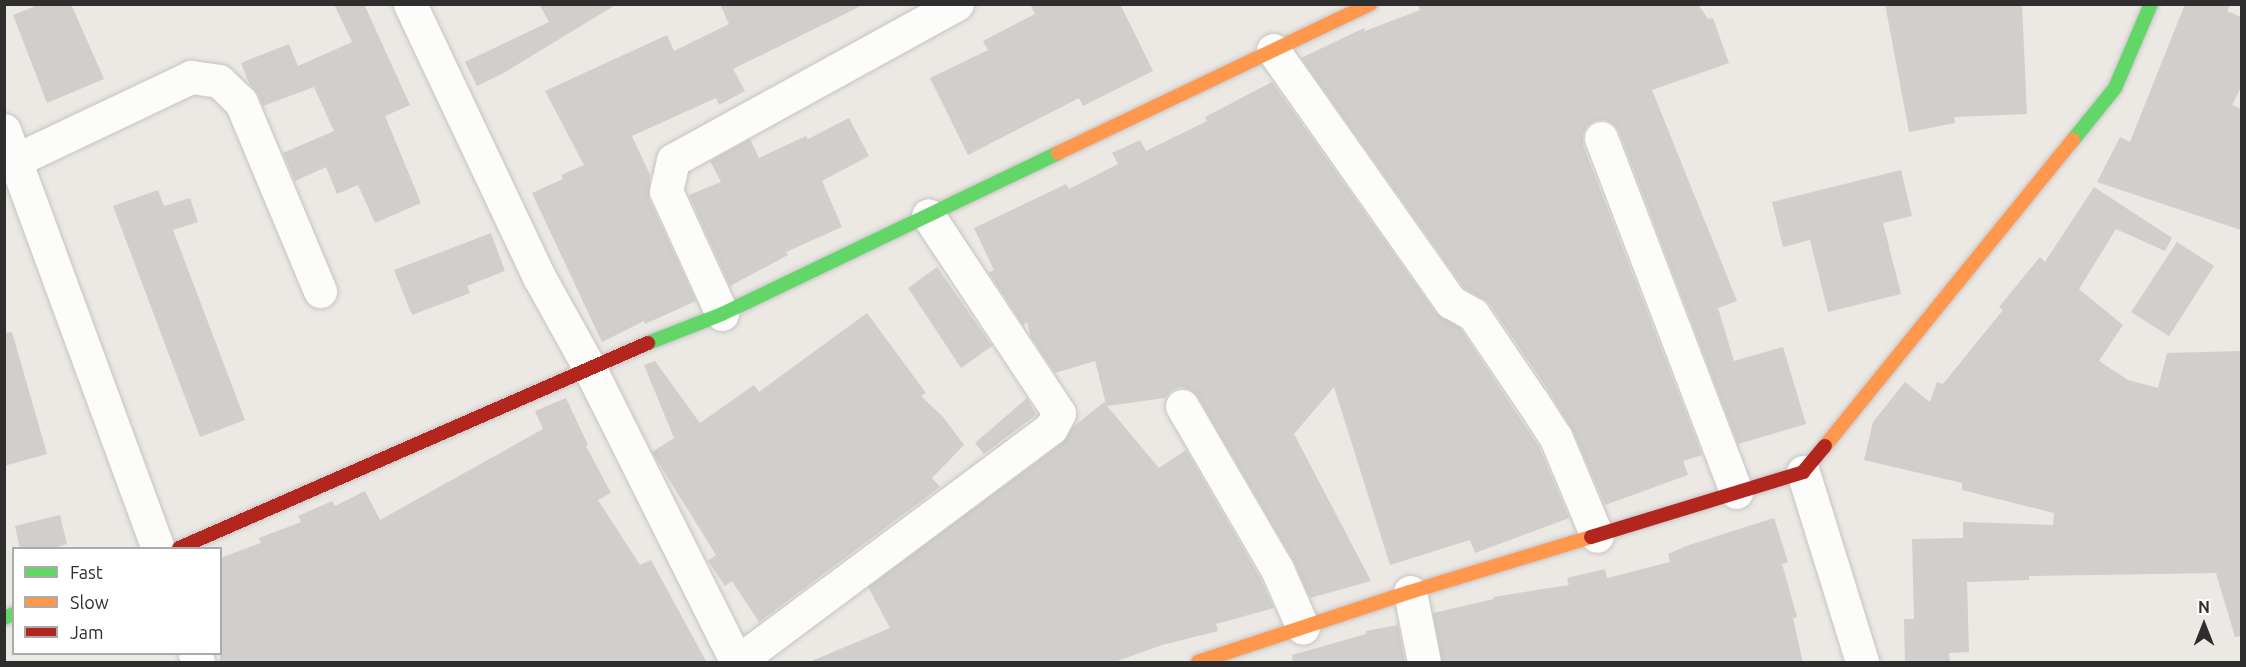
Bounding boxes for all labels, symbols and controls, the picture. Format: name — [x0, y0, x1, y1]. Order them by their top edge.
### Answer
legend — [12, 547, 222, 655]
text: Fast — [70, 562, 103, 582]
text: Slow — [70, 592, 109, 612]
north arrow — [2174, 595, 2234, 655]
text: N — [2198, 598, 2210, 616]
text: Jam — [70, 622, 104, 642]

